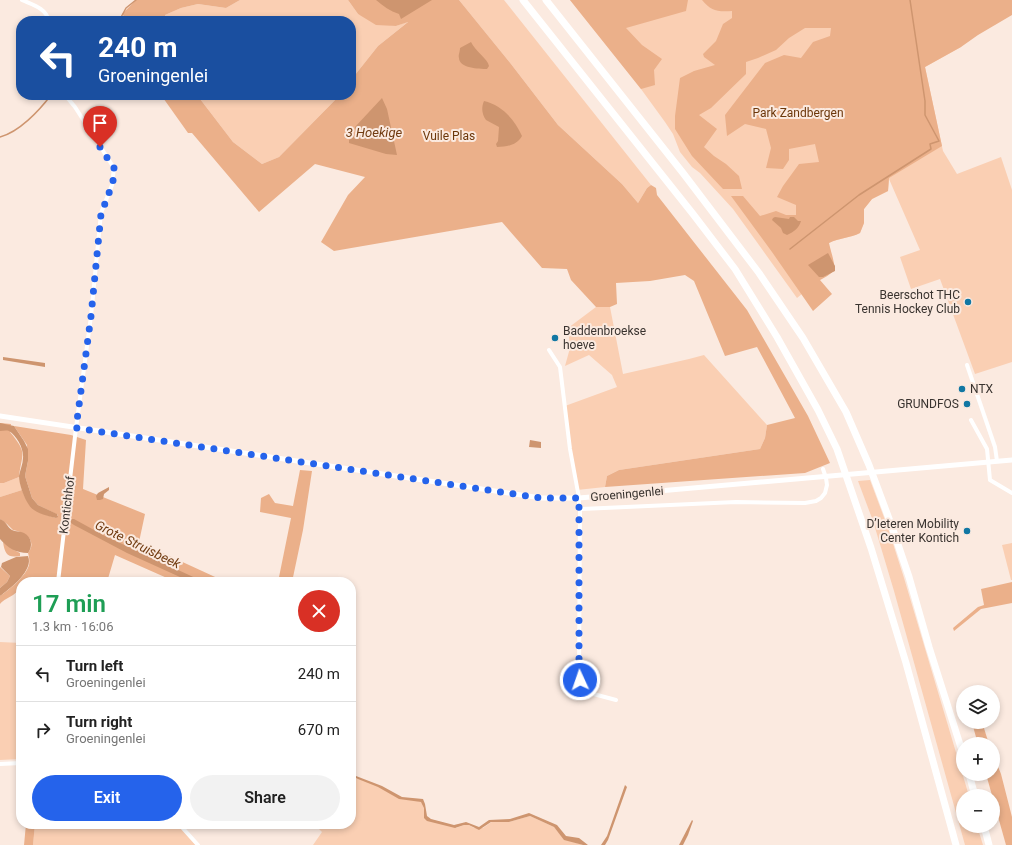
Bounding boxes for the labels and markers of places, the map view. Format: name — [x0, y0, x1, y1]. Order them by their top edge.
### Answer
pin — [83, 106, 117, 147]
place label: Beerschot THC Tennis Hockey Club — [855, 288, 960, 316]
marker: Beerschot THC Tennis Hockey Club — [963, 297, 973, 307]
place label: Baddenbroekse hoeve — [563, 324, 646, 352]
marker: Baddenbroekse hoeve — [550, 333, 560, 343]
place label: NTX — [970, 382, 994, 396]
marker: NTX — [957, 384, 967, 394]
place label: GRUNDFOS — [897, 397, 959, 411]
marker: GRUNDFOS — [962, 399, 972, 409]
place label: D’Ieteren Mobility Center Kontich — [866, 517, 959, 545]
marker: D’Ieteren Mobility Center Kontich — [962, 526, 972, 536]

